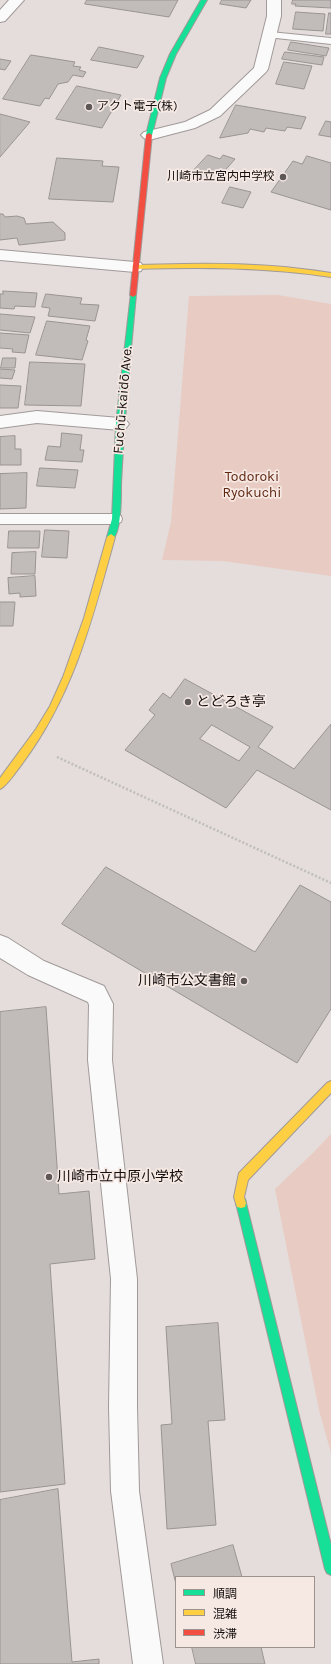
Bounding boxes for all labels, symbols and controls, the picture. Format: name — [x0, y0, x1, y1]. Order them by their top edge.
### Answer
place label: アクト電子(株) — [97, 100, 178, 114]
marker: アクト電子(株) — [84, 102, 94, 112]
place label: 川崎市立宮内中学校 — [167, 170, 275, 184]
marker: 川崎市立宮内中学校 — [278, 172, 288, 182]
street label: Fuchū-kaidō Ave. — [110, 345, 136, 455]
park label: Todoroki Ryokuchi — [223, 469, 281, 502]
place label: とどろき亭 — [196, 694, 266, 710]
marker: とどろき亭 — [183, 697, 193, 707]
place label: 川崎市公文書館 — [138, 973, 236, 989]
marker: 川崎市公文書館 — [239, 976, 249, 986]
place label: 川崎市立中原小学校 — [57, 1169, 183, 1185]
marker: 川崎市立中原小学校 — [44, 1172, 54, 1182]
legend — [175, 1576, 315, 1648]
text: 順調 — [213, 1587, 237, 1601]
text: 混雑 — [213, 1607, 237, 1621]
text: 渋滞 — [213, 1627, 237, 1641]

